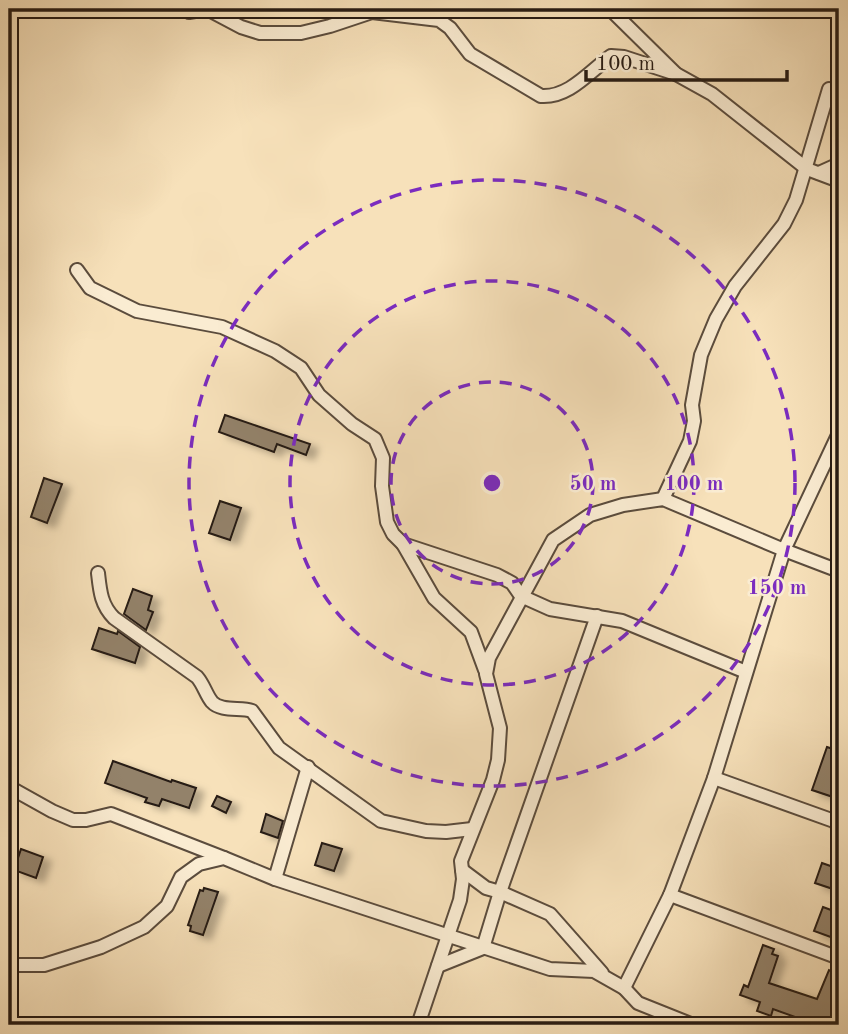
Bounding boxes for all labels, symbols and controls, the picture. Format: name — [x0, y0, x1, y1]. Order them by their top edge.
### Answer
scale bar — [586, 38, 787, 82]
text: 100 m — [596, 54, 655, 75]
centre of rings — [480, 471, 504, 495]
text: 50 m — [569, 474, 617, 495]
text: 100 m — [664, 474, 724, 495]
text: 150 m — [747, 578, 807, 599]

